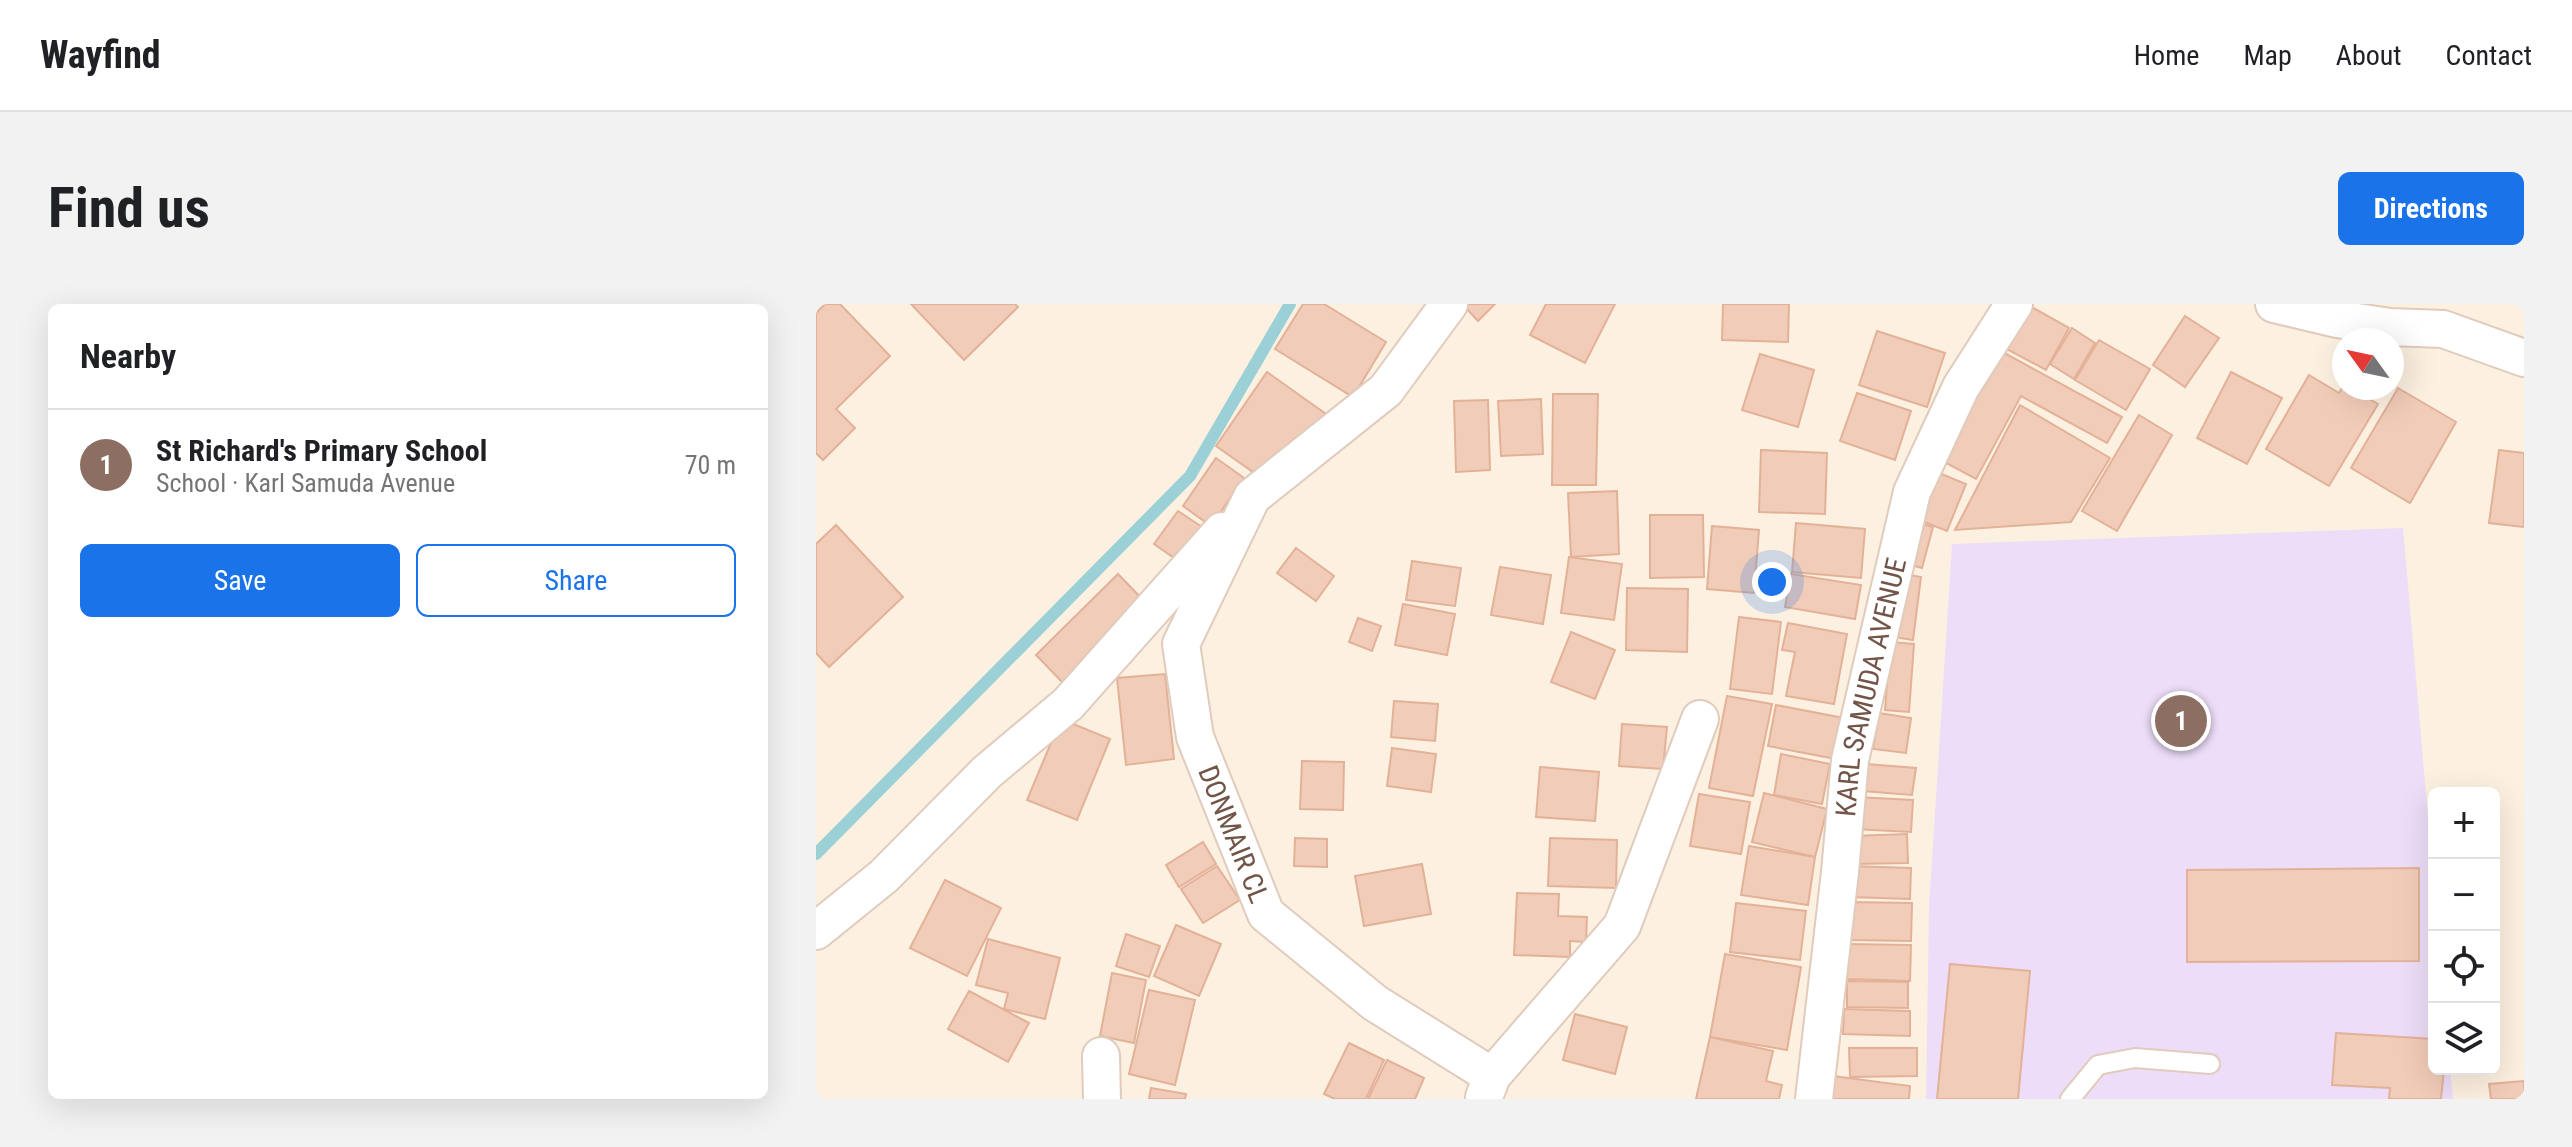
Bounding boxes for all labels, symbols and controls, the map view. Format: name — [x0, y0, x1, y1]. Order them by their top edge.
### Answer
text: Wayfind — [40, 33, 161, 77]
text: Home — [2134, 39, 2199, 72]
text: Map — [2243, 39, 2292, 72]
text: About — [2336, 39, 2402, 72]
text: Contact — [2446, 39, 2532, 72]
button: Directions — [2338, 172, 2524, 245]
text: Find us — [48, 175, 210, 241]
north arrow — [2332, 328, 2404, 400]
text: Nearby — [80, 336, 176, 376]
text: St Richard's Primary School — [156, 433, 487, 468]
text: 1 — [99, 450, 113, 480]
text: 70 m — [685, 450, 736, 480]
text: School · Karl Samuda Avenue — [156, 468, 455, 498]
button: Save — [80, 544, 400, 617]
button: Share — [416, 544, 736, 617]
street label: KARL SAMUDA AVENUE — [1829, 555, 1913, 818]
your location — [1752, 562, 1792, 602]
pin: 1 — [2155, 691, 2207, 751]
street label: DONMAIR CL — [1191, 761, 1276, 908]
map controls — [2428, 787, 2500, 1075]
button: + — [2428, 787, 2500, 859]
button: − — [2428, 859, 2500, 931]
button: locate — [2428, 931, 2500, 1003]
button: layers — [2428, 1003, 2500, 1075]

